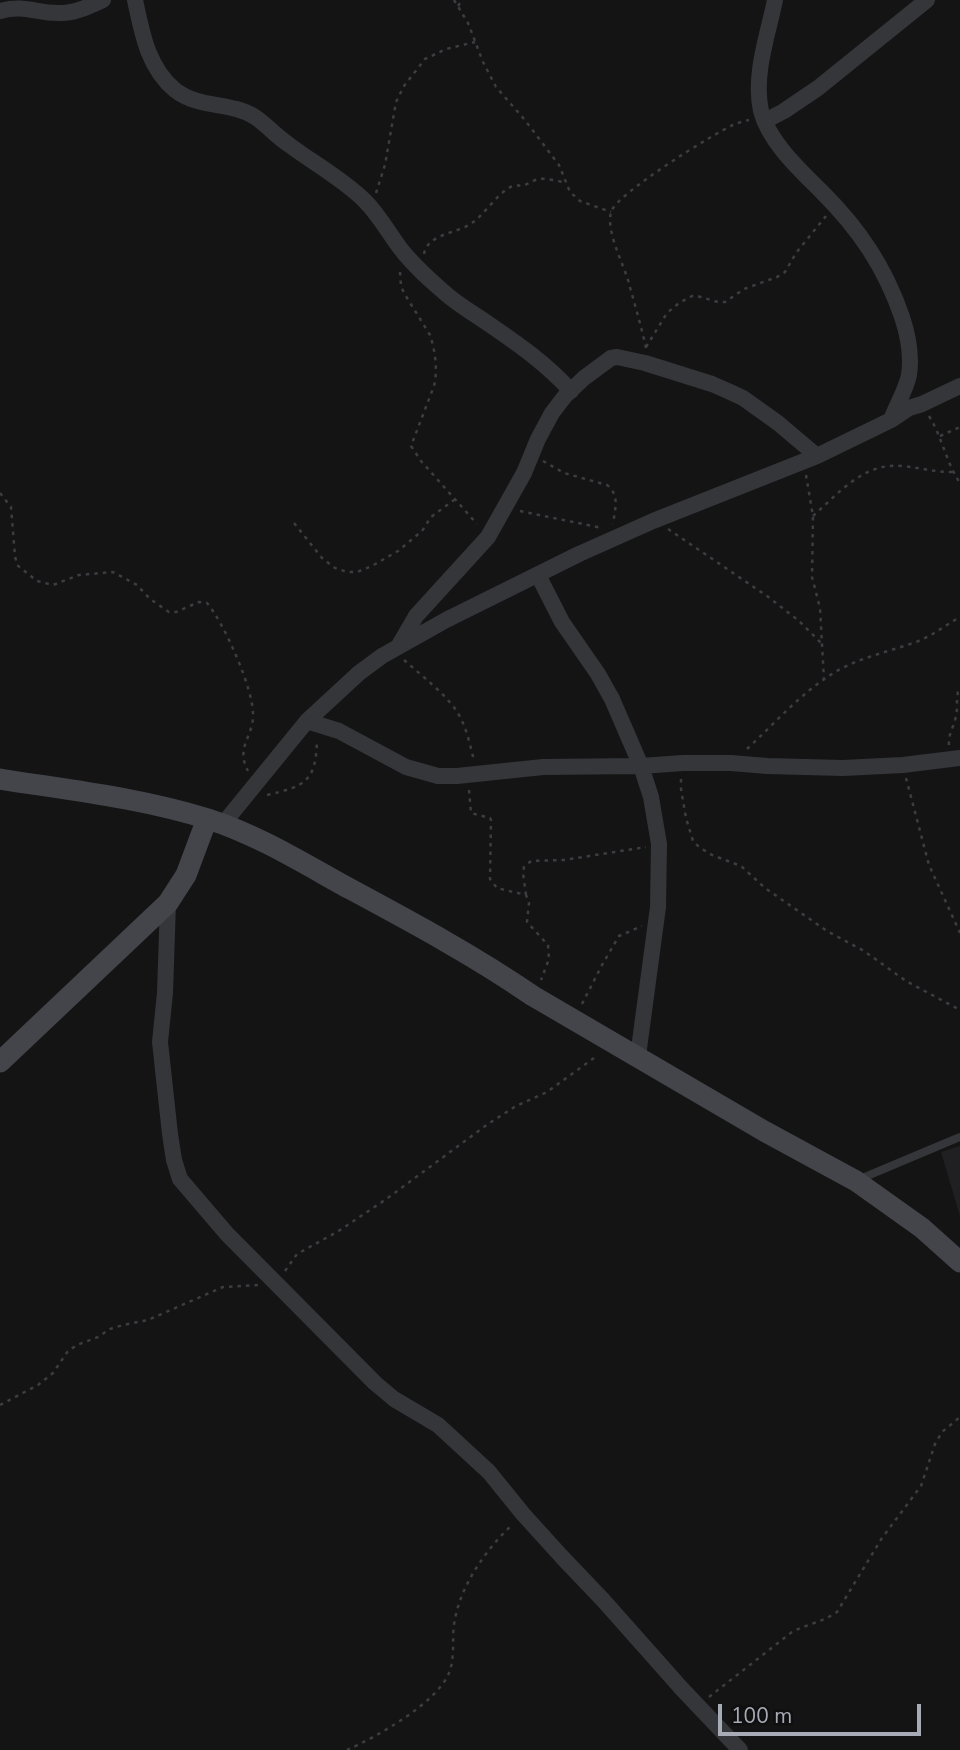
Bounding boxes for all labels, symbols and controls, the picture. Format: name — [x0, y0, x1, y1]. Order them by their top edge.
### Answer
scale bar — [722, 1690, 925, 1734]
text: 100 m — [731, 1702, 792, 1730]

